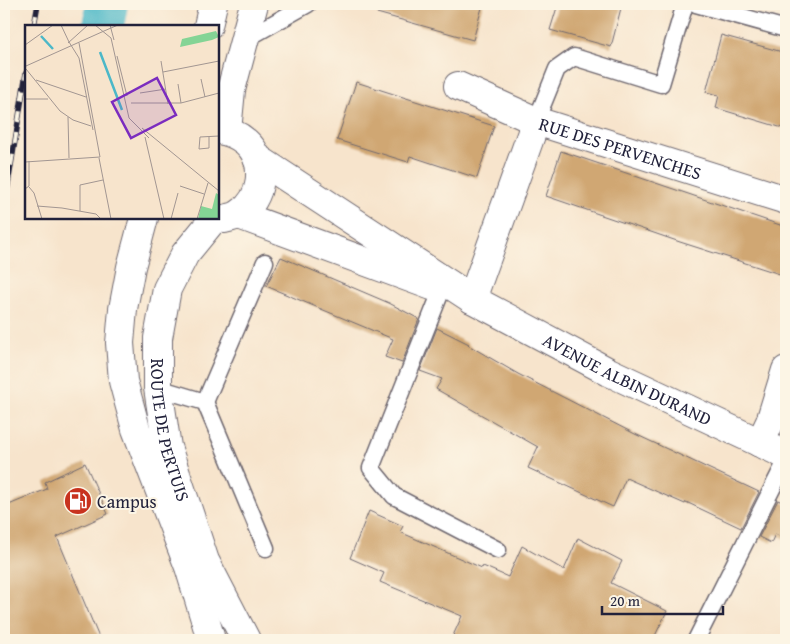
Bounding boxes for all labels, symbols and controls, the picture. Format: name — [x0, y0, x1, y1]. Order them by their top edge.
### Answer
inset map — [25, 25, 219, 219]
street label: RUE DES PERVENCHES — [536, 109, 705, 186]
street label: AVENUE ALBIN DURAND — [538, 326, 716, 432]
street label: ROUTE DE PERTUIS — [145, 358, 198, 505]
fuel station icon: Campus — [63, 486, 93, 516]
place label: Campus — [97, 488, 157, 515]
scale bar — [602, 584, 724, 616]
text: 20 m — [610, 590, 641, 611]

